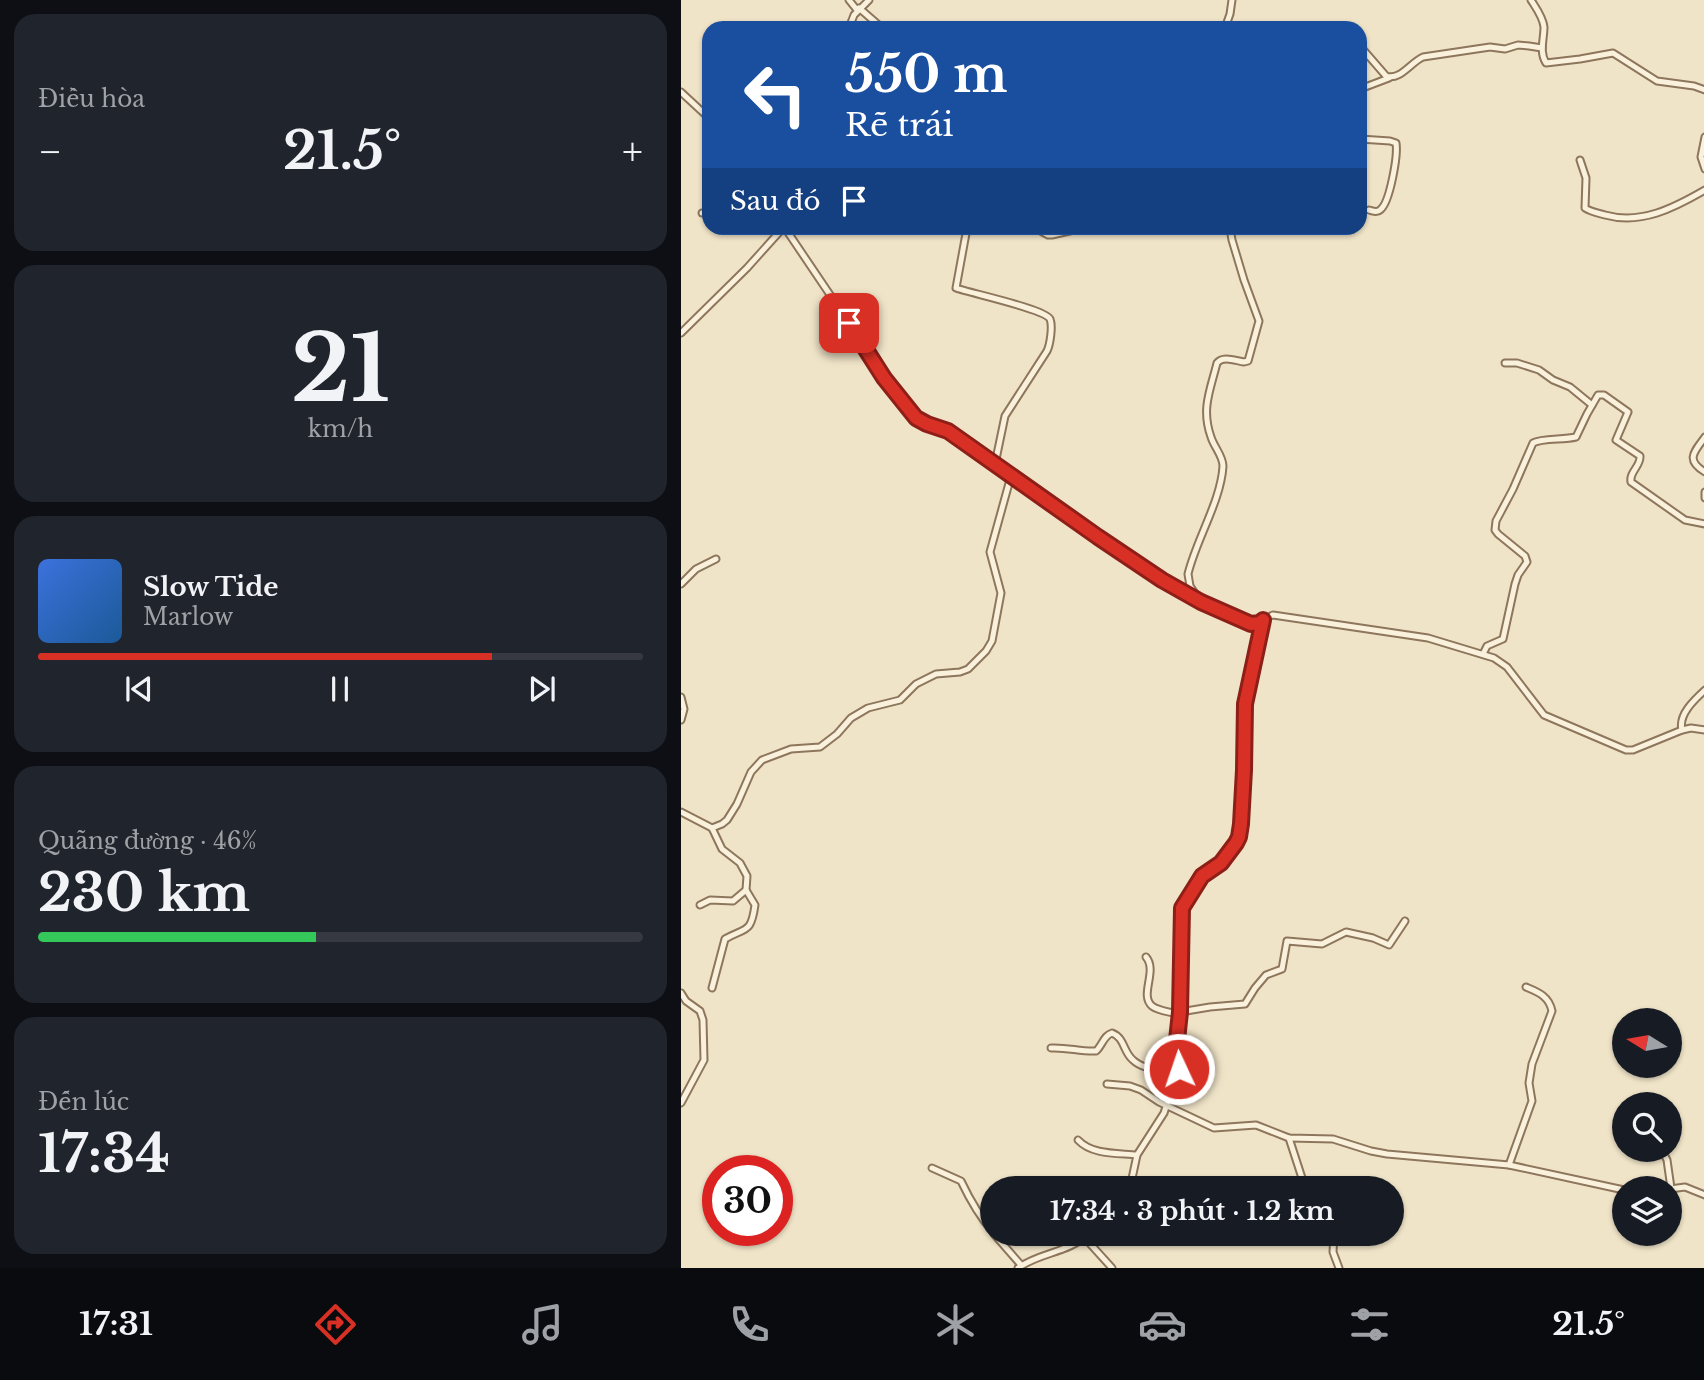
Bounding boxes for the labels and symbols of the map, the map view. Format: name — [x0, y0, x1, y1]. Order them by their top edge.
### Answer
pin — [819, 293, 879, 353]
north arrow — [1612, 1008, 1682, 1078]
position arrow — [1142, 1032, 1216, 1106]
speed limit sign: 30 — [702, 1155, 793, 1246]

